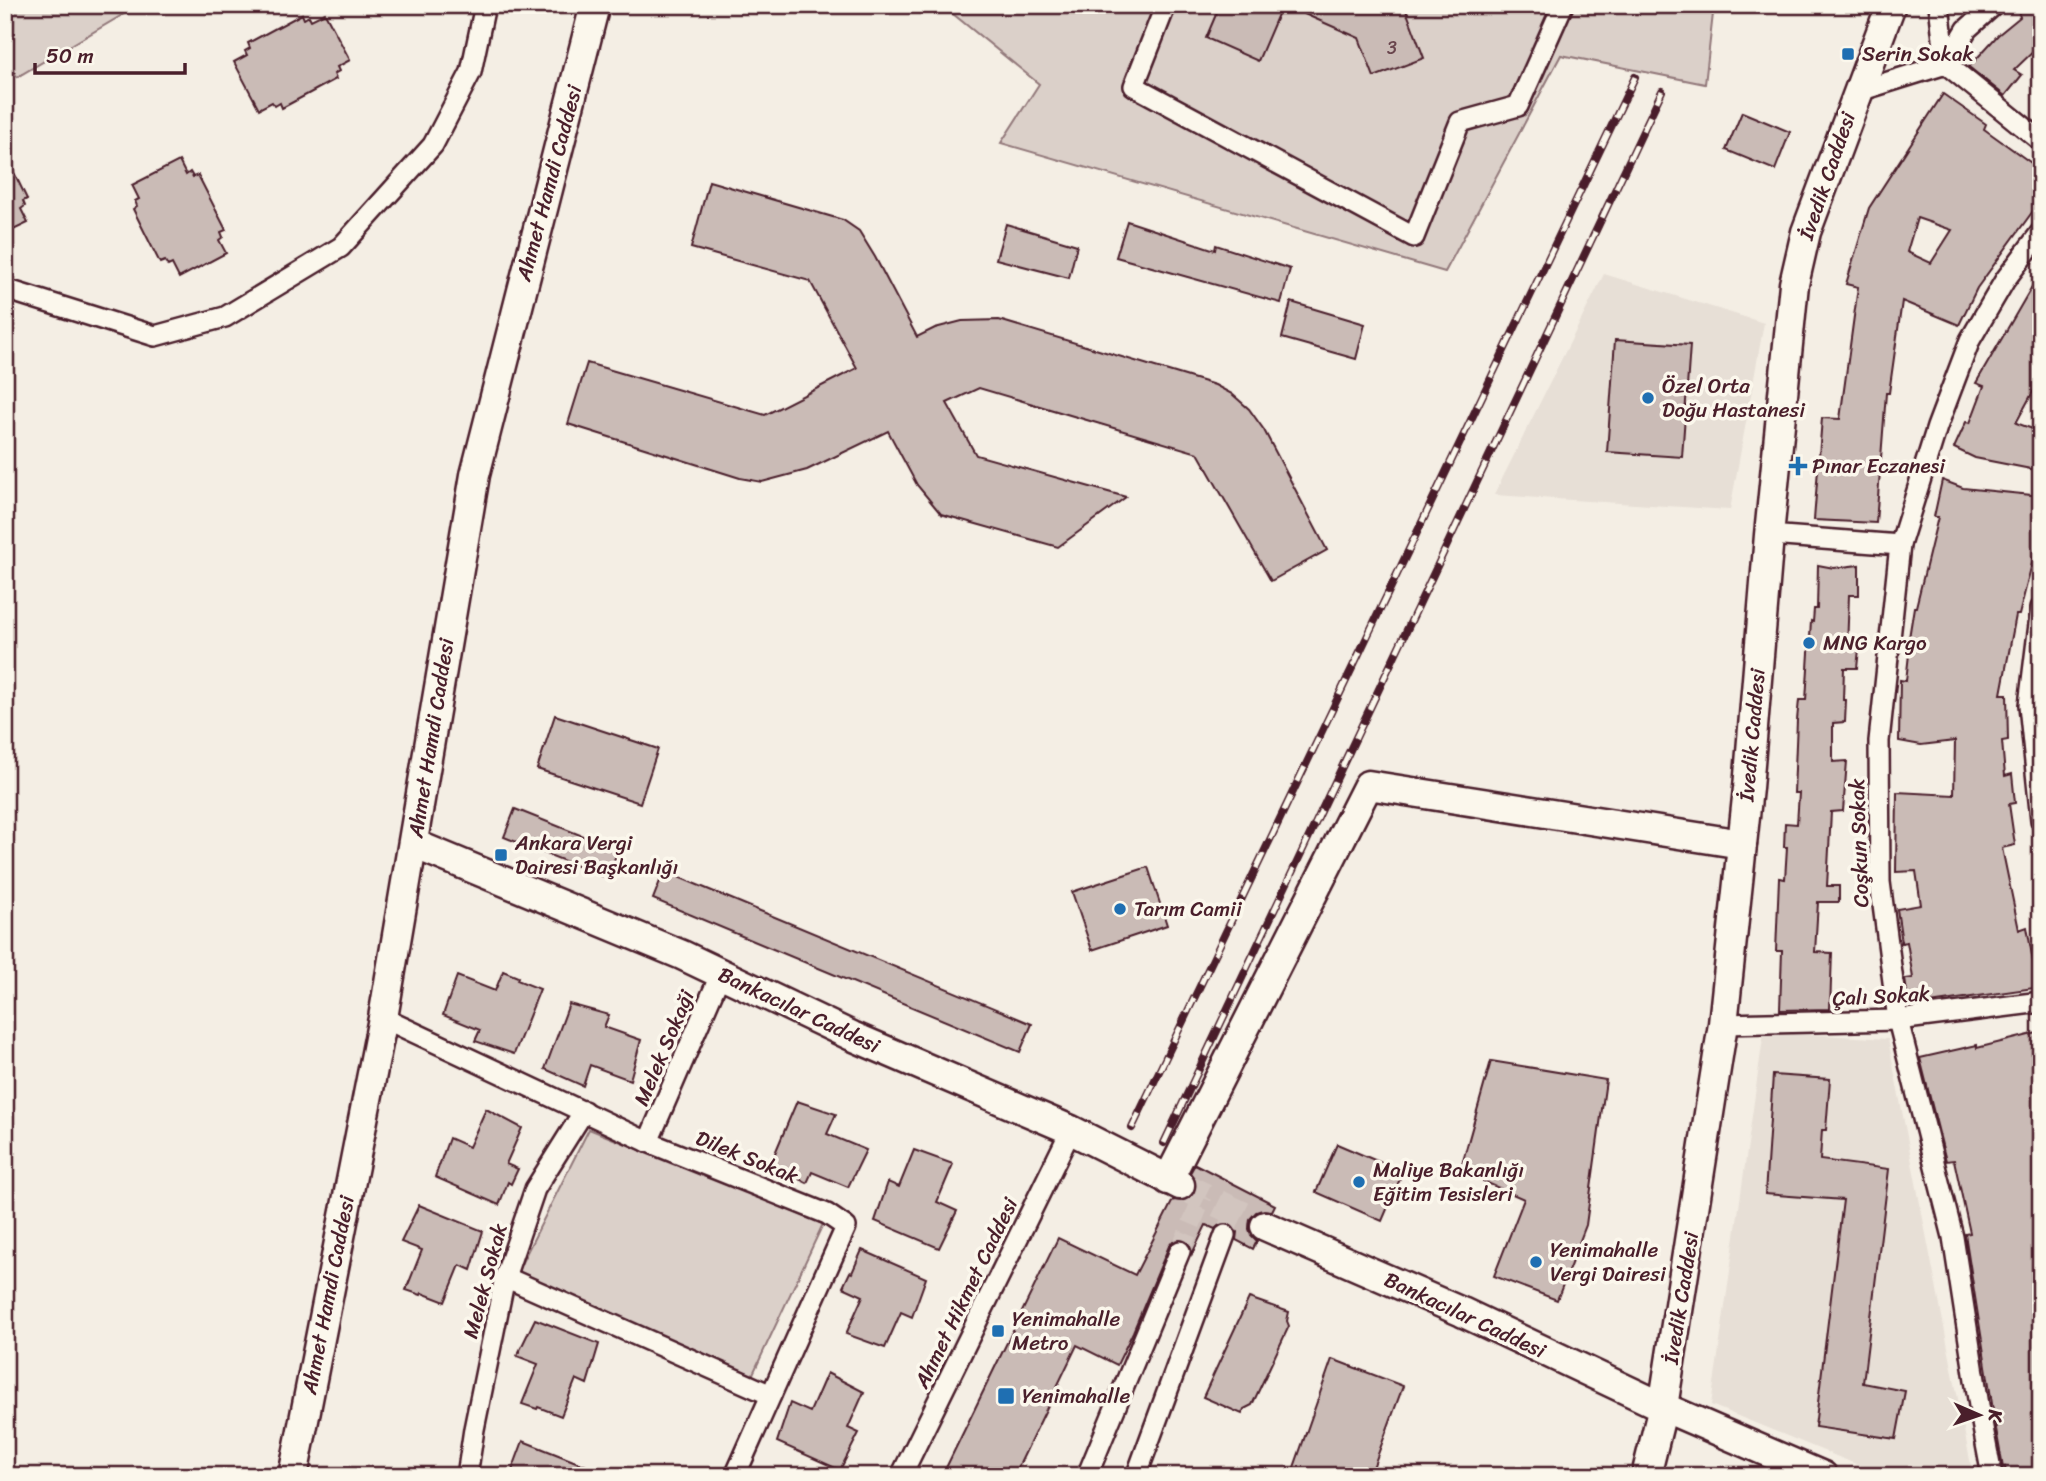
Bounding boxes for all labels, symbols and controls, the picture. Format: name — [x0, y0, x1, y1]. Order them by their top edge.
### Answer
scale bar — [35, 32, 186, 76]
house number: 3 — [1387, 32, 1397, 64]
place label: Serin Sokak — [1862, 35, 1974, 73]
text: 50 m — [46, 37, 94, 75]
marker: Serin Sokak — [1840, 46, 1856, 62]
street label: Ahmet Hamdi Caddesi — [504, 80, 594, 286]
street label: İvedik Caddesi — [1787, 106, 1867, 246]
place label: Özel Orta Doğu Hastanesi — [1662, 367, 1806, 429]
marker: Özel Orta Doğu Hastanesi — [1640, 390, 1656, 406]
place label: Pınar Eczanesi — [1812, 447, 1946, 485]
marker: Pınar Eczanesi — [1790, 458, 1806, 474]
place label: MNG Kargo — [1823, 624, 1927, 662]
street label: Ahmet Hamdi Caddesi — [396, 634, 466, 841]
marker: MNG Kargo — [1801, 635, 1817, 651]
street label: İvedik Caddesi — [1727, 666, 1777, 804]
street label: Coşkun Sokak — [1838, 777, 1880, 908]
place label: Ankara Vergi Dairesi Başkanlığı — [514, 824, 678, 886]
marker: Ankara Vergi Dairesi Başkanlığı — [493, 847, 509, 863]
place label: Tarım Camii — [1134, 890, 1243, 928]
marker: Tarım Camii — [1112, 901, 1128, 917]
street label: Bankacılar Caddesi — [712, 956, 887, 1065]
street label: Çalı Sokak — [1831, 974, 1931, 1018]
street label: Melek Sokaği — [622, 983, 706, 1112]
street label: Dilek Sokak — [690, 1119, 805, 1195]
place label: Maliye Bakanlığı Eğitim Tesisleri — [1373, 1151, 1524, 1213]
marker: Maliye Bakanlığı Eğitim Tesisleri — [1351, 1174, 1367, 1190]
street label: Ahmet Hikmet Caddesi — [903, 1190, 1029, 1396]
street label: Ahmet Hamdi Caddesi — [290, 1191, 366, 1399]
street label: Melek Sokak — [451, 1218, 519, 1343]
street label: İvedik Caddesi — [1652, 1228, 1710, 1368]
place label: Yenimahalle Vergi Dairesi — [1550, 1231, 1667, 1293]
marker: Yenimahalle Vergi Dairesi — [1528, 1254, 1544, 1270]
street label: Bankacılar Caddesi — [1378, 1261, 1553, 1370]
place label: Yenimahalle Metro — [1012, 1300, 1120, 1362]
marker: Yenimahalle Metro — [990, 1323, 1006, 1339]
place label: Yenimahalle — [1022, 1377, 1130, 1415]
north arrow — [1944, 1380, 2014, 1450]
marker: Yenimahalle — [996, 1386, 1016, 1406]
text: K — [1979, 1408, 2012, 1423]

